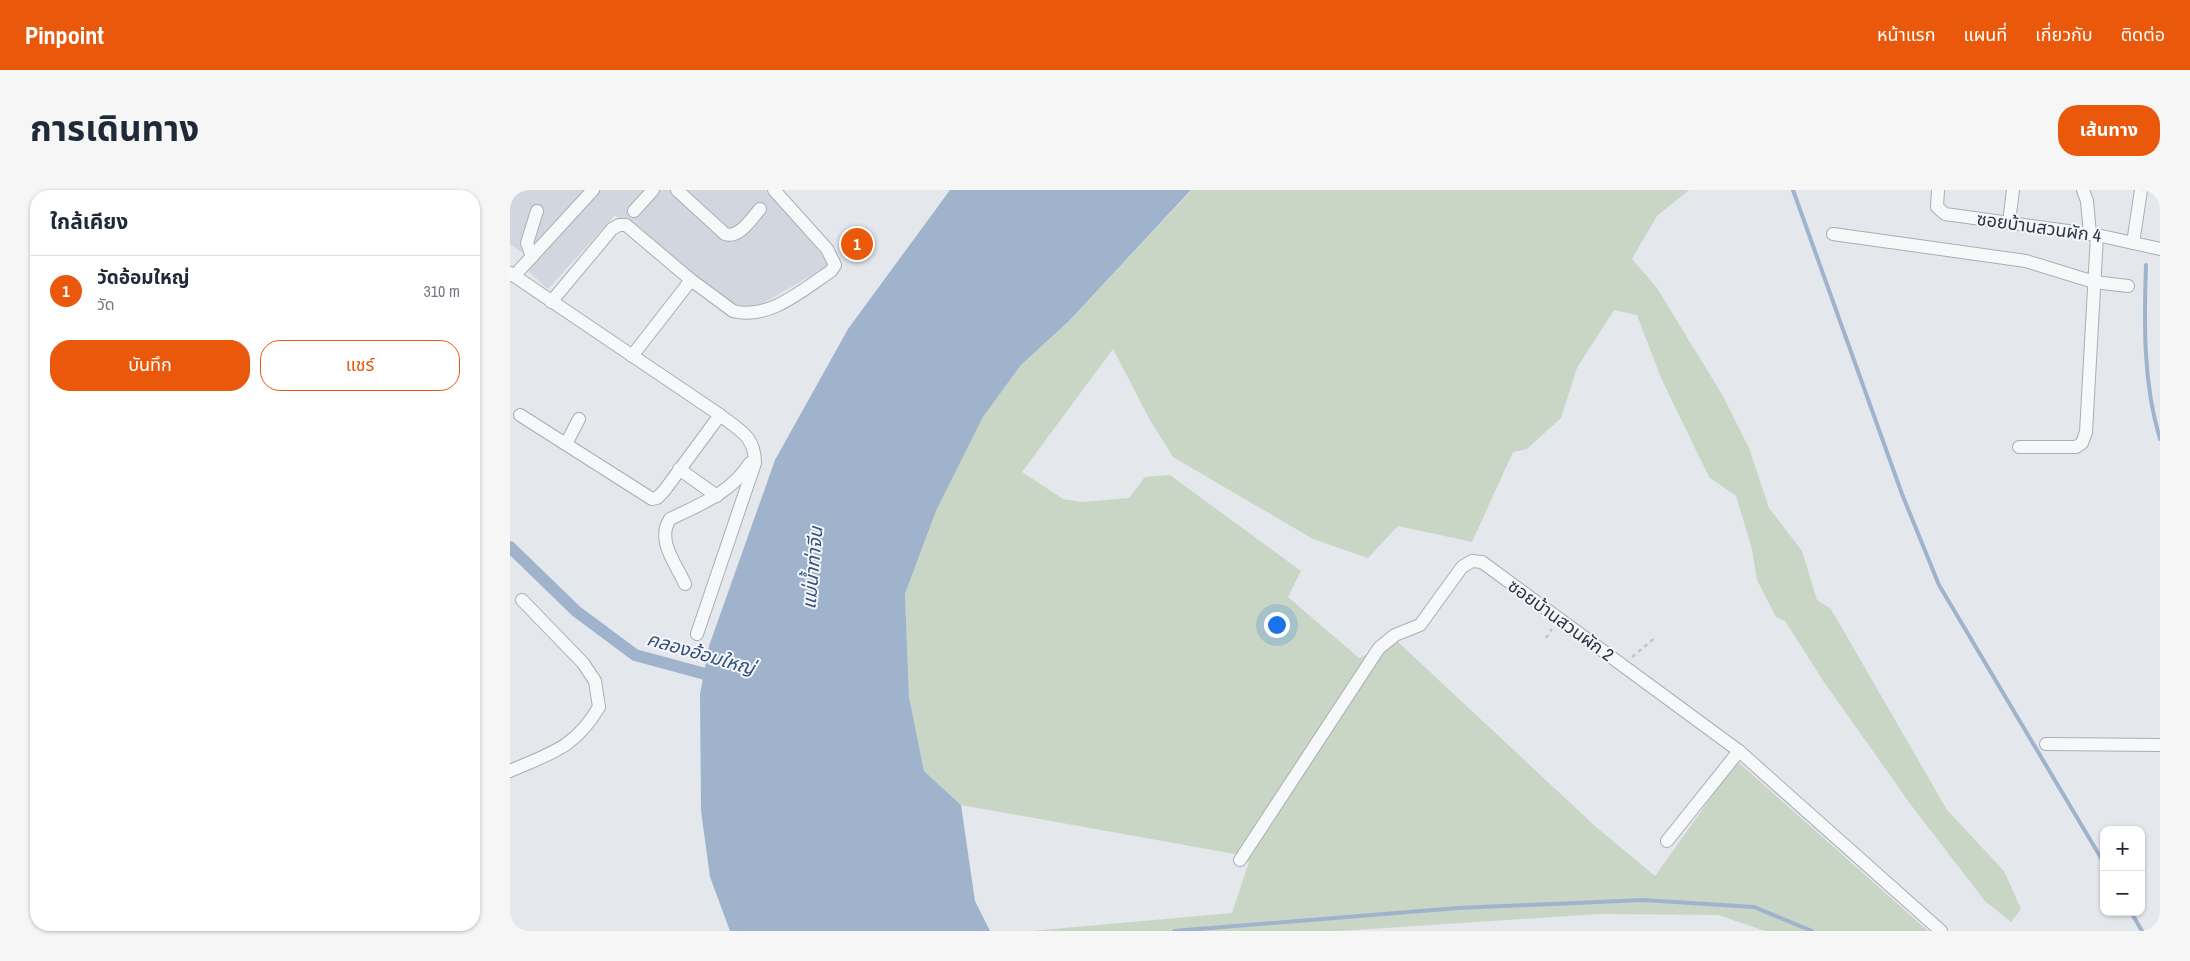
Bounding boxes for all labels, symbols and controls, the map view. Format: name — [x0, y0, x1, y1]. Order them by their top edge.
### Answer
text: Pinpoint — [25, 19, 104, 51]
text: หน้าแรก — [1877, 22, 1935, 47]
text: แผนที่ — [1963, 22, 2007, 47]
text: เกี่ยวกับ — [2035, 22, 2093, 47]
text: ติดต่อ — [2121, 22, 2165, 47]
text: การเดินทาง — [30, 105, 199, 152]
button: เส้นทาง — [2058, 105, 2160, 156]
street label: ซอยบ้านสวนผัก 4 — [1975, 206, 2103, 248]
text: ใกล้เคียง — [50, 207, 128, 236]
pin: 1 — [841, 225, 873, 263]
text: วัดอ้อมใหญ่ — [97, 264, 190, 290]
text: 1 — [62, 280, 70, 302]
text: 310 m — [424, 280, 460, 302]
text: วัด — [97, 293, 115, 315]
button: บันทึก — [50, 340, 250, 391]
button: แชร์ — [260, 340, 460, 391]
water label: แม่น้ำท่าจีน — [795, 524, 829, 610]
street label: ซอยบ้านสวนผัก 2 — [1503, 573, 1619, 667]
your location — [1264, 612, 1290, 638]
water label: คลองอ้อมใหญ่ — [644, 625, 761, 682]
map controls — [2100, 826, 2145, 916]
button: + — [2100, 826, 2145, 871]
button: − — [2100, 871, 2145, 916]

